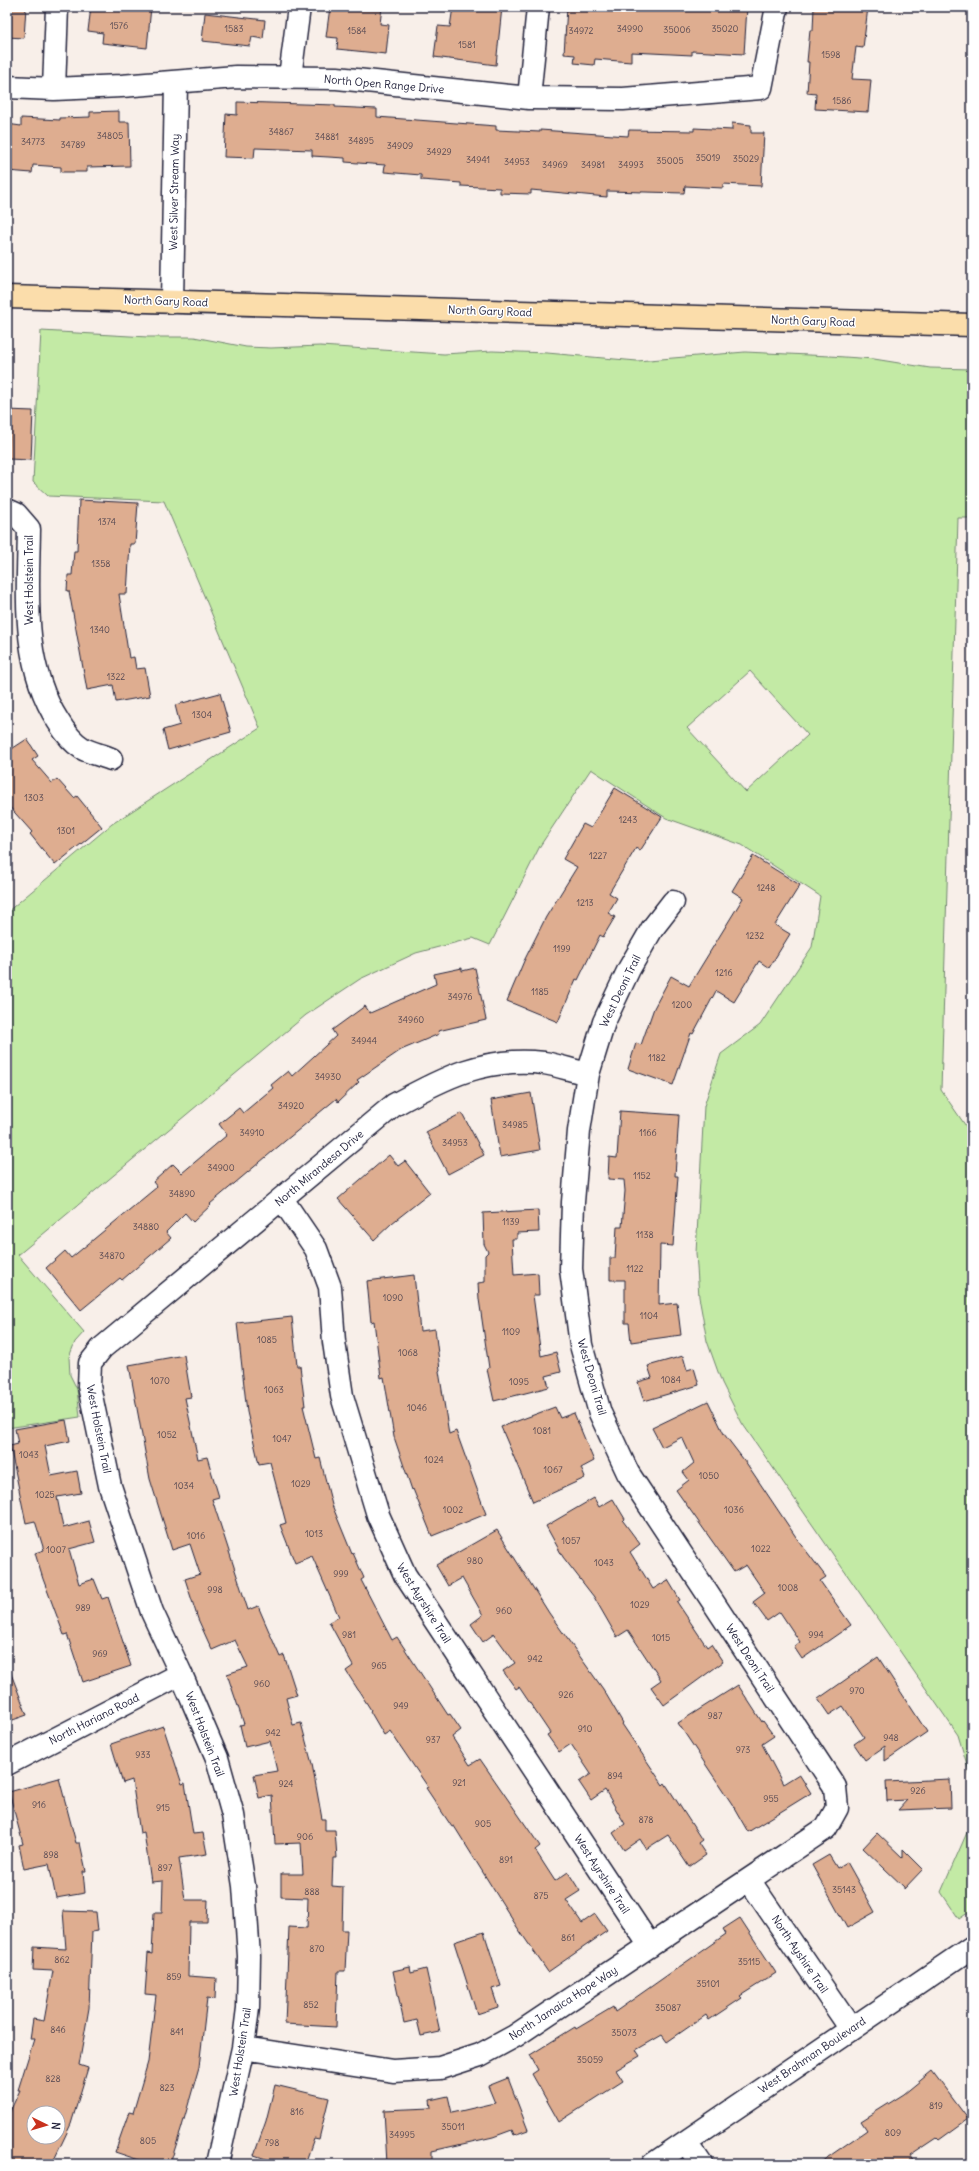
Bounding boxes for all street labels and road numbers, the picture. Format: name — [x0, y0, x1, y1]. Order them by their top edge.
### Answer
street label: North Open Range Drive — [323, 72, 445, 96]
street label: West Silver Stream Way — [166, 134, 182, 250]
street label: North Gary Road — [124, 293, 209, 309]
street label: North Gary Road — [448, 303, 533, 319]
street label: North Gary Road — [771, 313, 856, 329]
street label: West Holstein Trail — [22, 535, 36, 625]
street label: West Deoni Trail — [596, 953, 644, 1029]
street label: North Mirandesa Drive — [272, 1127, 366, 1209]
street label: West Deoni Trail — [574, 1337, 610, 1417]
street label: West Holstein Trail — [84, 1384, 114, 1474]
street label: West Ayrshire Trail — [394, 1560, 454, 1646]
street label: West Deoni Trail — [723, 1621, 777, 1695]
street label: North Hariana Road — [47, 1690, 142, 1748]
street label: West Holstein Trail — [182, 1690, 228, 1778]
street label: West Ayrshire Trail — [571, 1832, 633, 1916]
street label: North Ayshire Trail — [769, 1912, 831, 1996]
street label: North Jamaica Hope Way — [506, 1963, 620, 2043]
street label: West Holstein Trail — [226, 2006, 254, 2098]
street label: West Brahman Boulevard — [756, 2014, 869, 2096]

